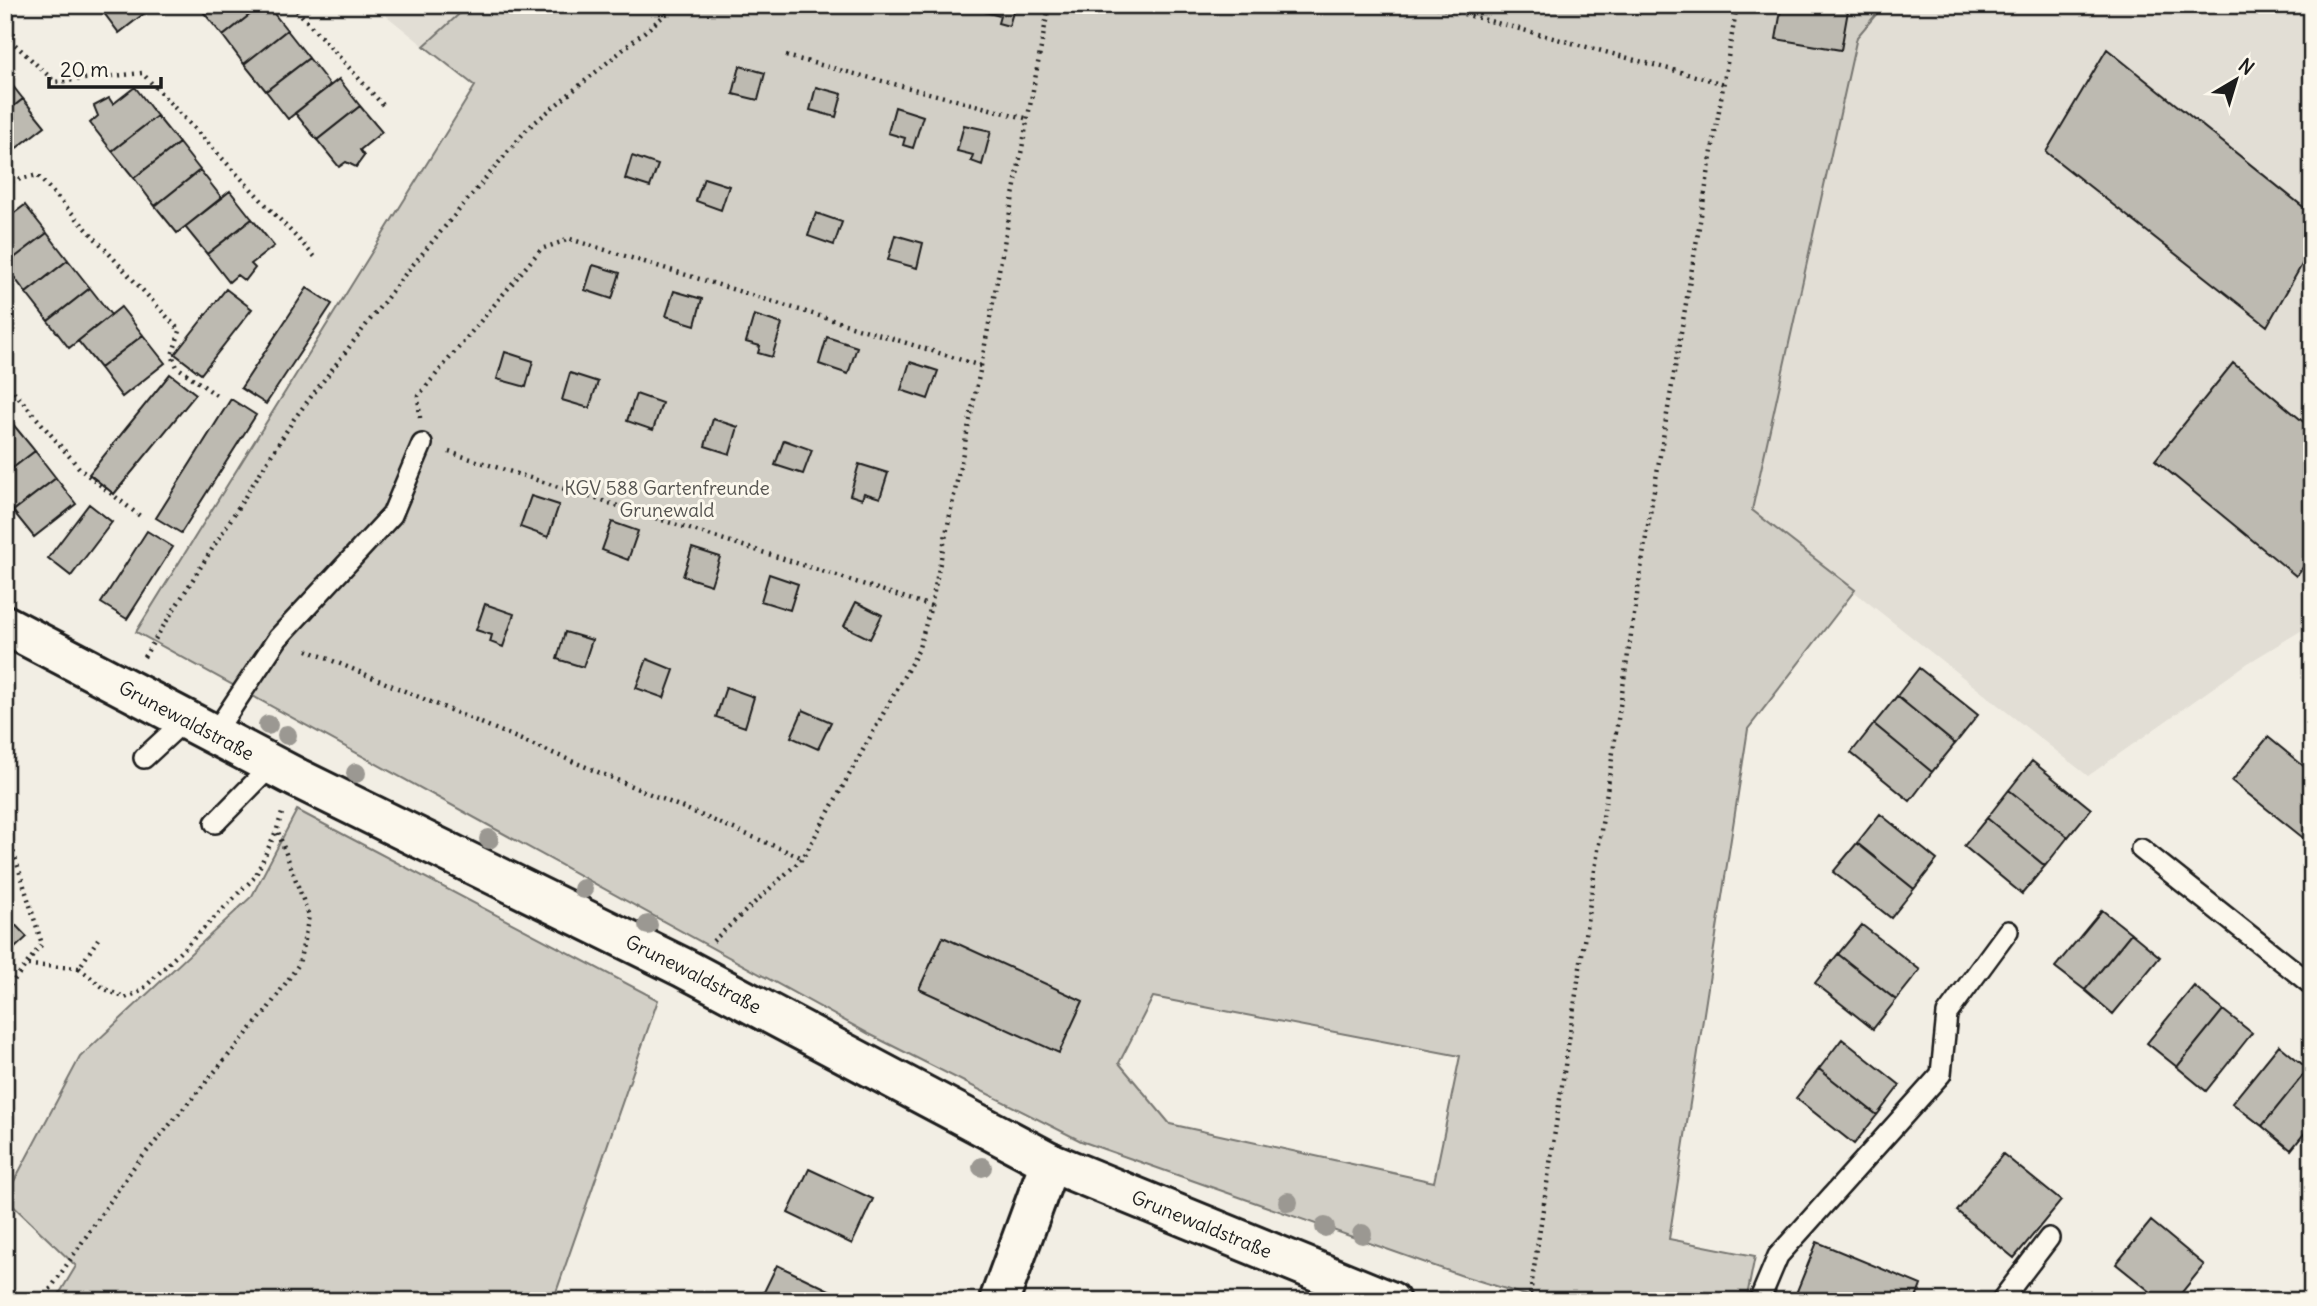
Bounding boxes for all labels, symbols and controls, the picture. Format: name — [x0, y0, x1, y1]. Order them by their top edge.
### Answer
scale bar — [49, 46, 161, 90]
north arrow — [2202, 46, 2272, 116]
text: N — [2234, 53, 2259, 80]
text: 20 m — [60, 56, 109, 83]
park label: KGV 588 Gartenfreunde Grunewald — [564, 476, 770, 522]
street label: Grunewaldstraße — [115, 675, 258, 765]
street label: Grunewaldstraße — [622, 929, 765, 1019]
street label: Grunewaldstraße — [1128, 1185, 1275, 1263]

